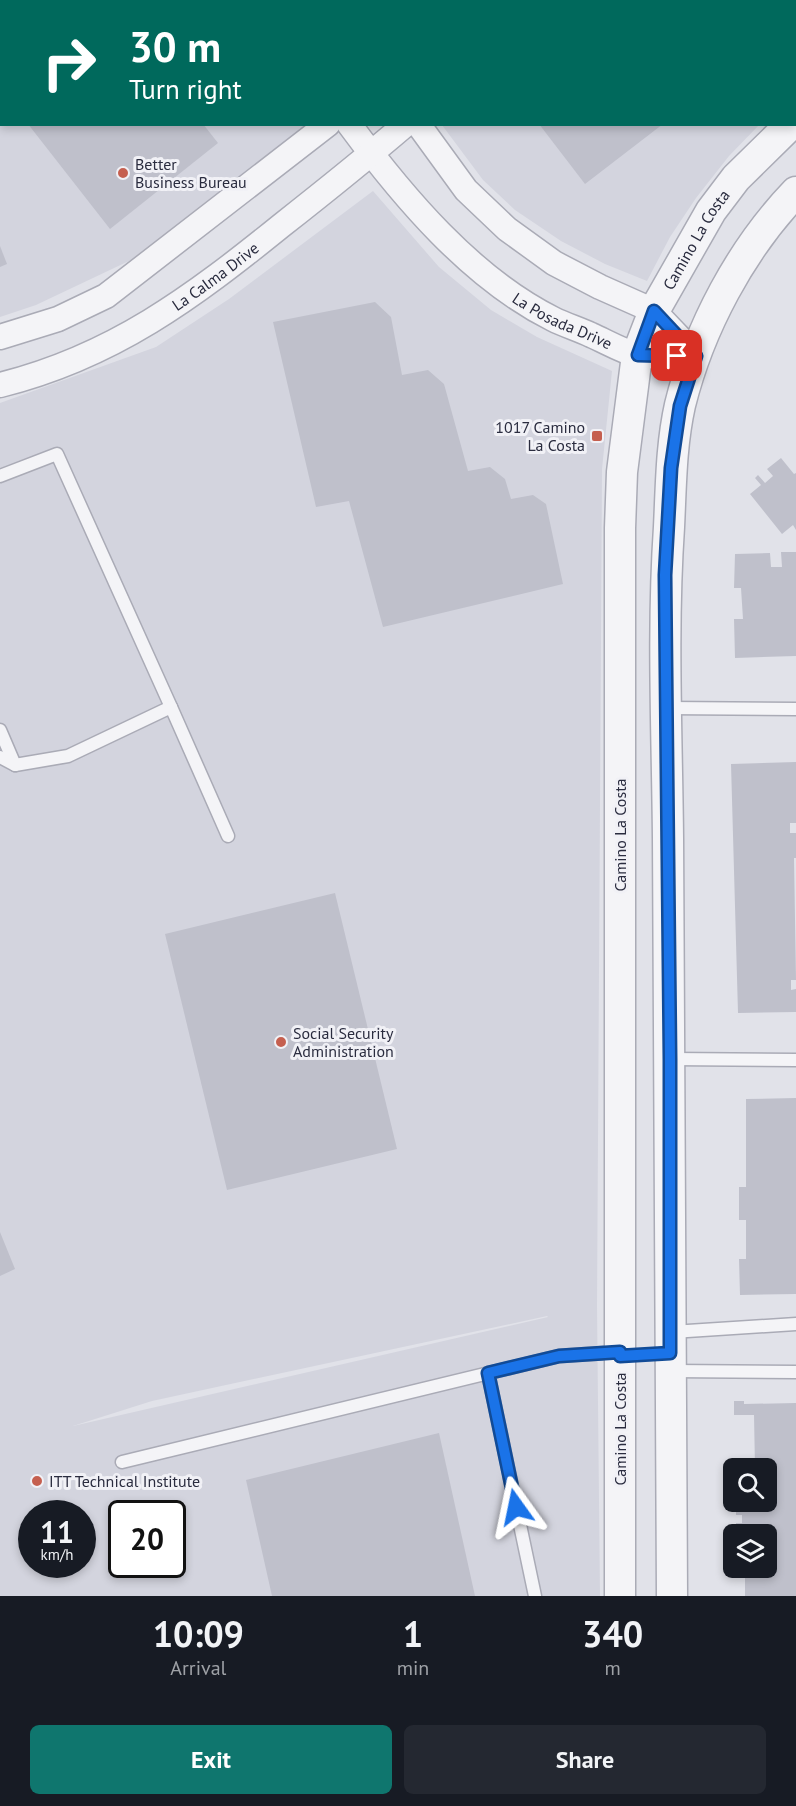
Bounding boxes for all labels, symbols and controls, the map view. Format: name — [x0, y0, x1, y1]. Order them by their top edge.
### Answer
text: 30 m — [129, 19, 221, 74]
icon: right — [30, 24, 108, 102]
text: Turn right — [129, 72, 242, 106]
place label: Better Business Bureau — [135, 154, 247, 192]
marker: Better Business Bureau — [116, 166, 130, 180]
street label: Camino La Costa — [658, 186, 734, 293]
street label: La Calma Drive — [168, 238, 263, 315]
street label: La Posada Drive — [509, 288, 616, 354]
pin — [651, 330, 702, 381]
icon: arrive — [660, 339, 693, 372]
place label: 1017 Camino La Costa — [495, 417, 585, 455]
marker: 1017 Camino La Costa — [590, 429, 604, 443]
street label: Camino La Costa — [610, 778, 630, 892]
place label: Social Security Administration — [293, 1023, 394, 1061]
marker: Social Security Administration — [274, 1035, 288, 1049]
street label: Camino La Costa — [610, 1372, 630, 1486]
map controls — [723, 1458, 777, 1578]
button: search — [723, 1458, 777, 1512]
place label: ITT Technical Institute — [49, 1471, 200, 1491]
marker: ITT Technical Institute — [30, 1474, 44, 1488]
position arrow — [484, 1475, 548, 1539]
speed limit sign: 20 — [108, 1500, 186, 1578]
text: 11 — [40, 1512, 74, 1551]
button: layers — [723, 1524, 777, 1578]
text: km/h — [41, 1545, 73, 1564]
text: 10:09 — [153, 1610, 244, 1657]
text: 1 — [403, 1610, 423, 1657]
text: 340 — [582, 1610, 643, 1657]
text: Arrival — [170, 1655, 226, 1681]
text: min — [397, 1655, 429, 1681]
text: m — [605, 1655, 621, 1681]
button: Exit — [30, 1725, 392, 1794]
button: Share — [404, 1725, 766, 1794]

